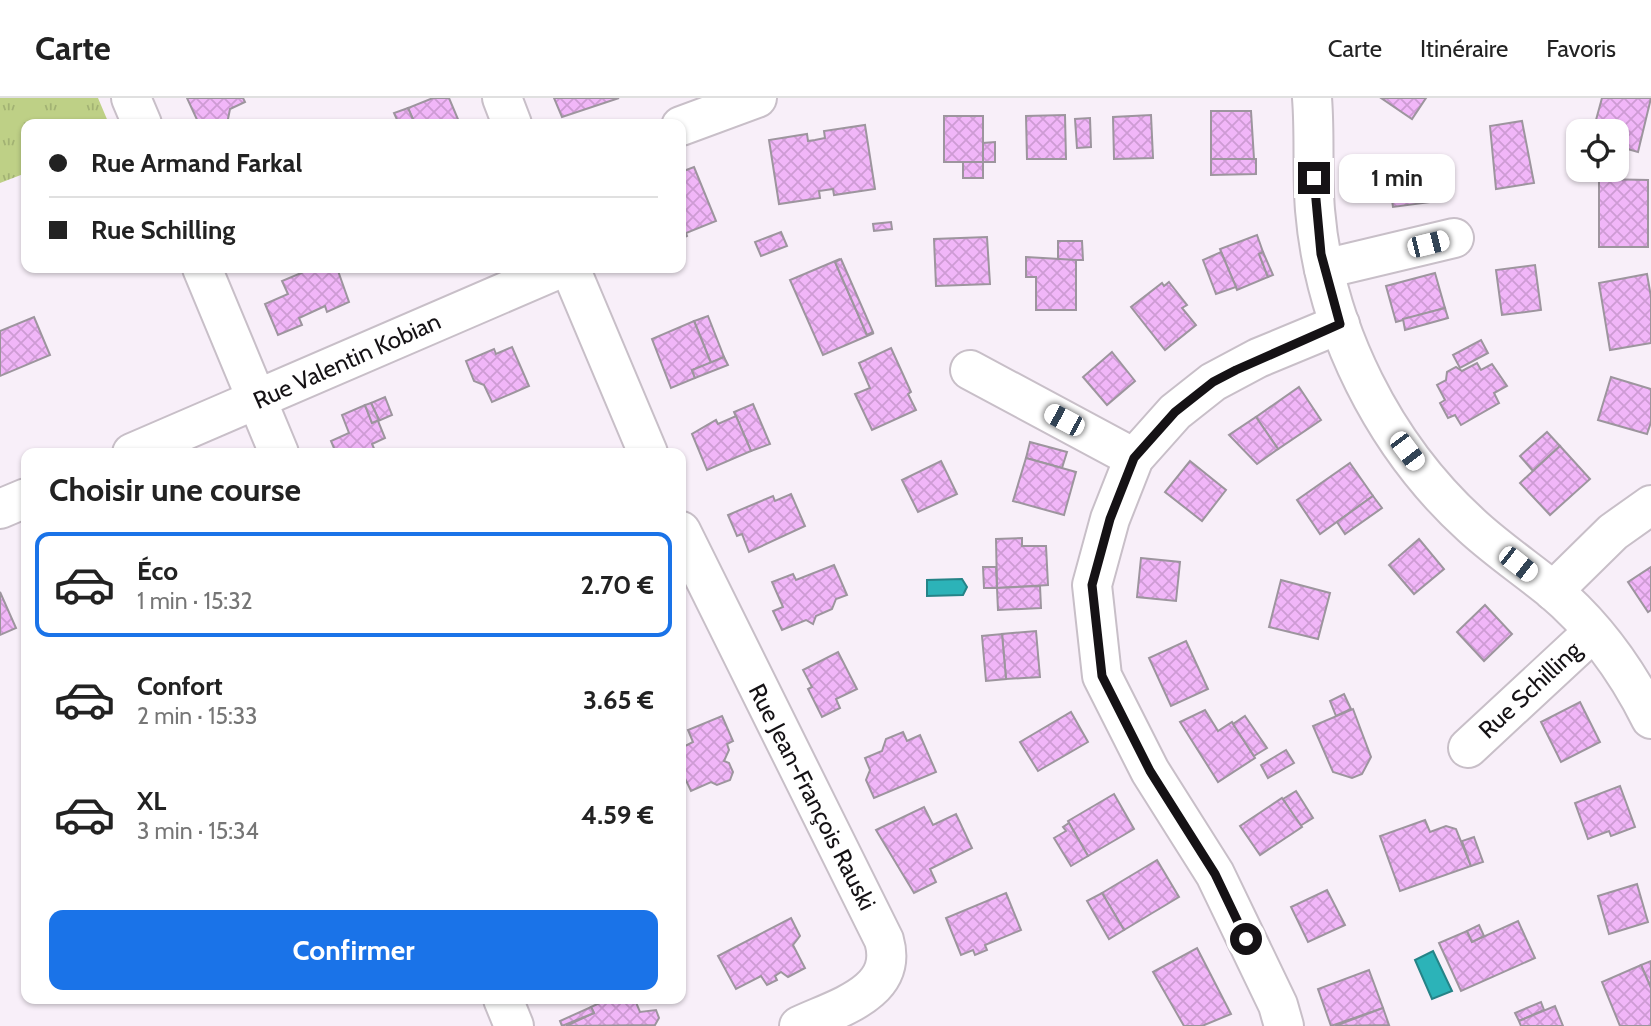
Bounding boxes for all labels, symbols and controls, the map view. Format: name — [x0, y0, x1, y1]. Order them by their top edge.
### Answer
text: Carte — [35, 28, 111, 68]
text: Carte — [1328, 34, 1382, 63]
text: Itinéraire — [1420, 34, 1508, 63]
text: Favoris — [1546, 34, 1616, 63]
map controls — [1566, 119, 1629, 182]
button: locate — [1566, 119, 1629, 182]
text: Rue Armand Farkal — [91, 147, 302, 179]
callout: 1 min — [1338, 154, 1454, 202]
route end — [1298, 162, 1330, 194]
text: 1 min — [1371, 164, 1423, 192]
text: Rue Schilling — [91, 214, 235, 246]
car — [1406, 229, 1451, 259]
street label: Rue Valentin Kobian — [249, 306, 445, 415]
car — [1041, 401, 1088, 439]
car — [1386, 428, 1429, 474]
text: Choisir une course — [49, 470, 301, 509]
car — [1495, 543, 1542, 585]
icon: car — [53, 553, 116, 616]
text: Éco — [137, 555, 178, 587]
text: 2.70 € — [581, 569, 654, 601]
text: 1 min · 15:32 — [137, 587, 253, 615]
street label: Rue Schilling — [1473, 634, 1588, 744]
icon: car — [53, 668, 116, 731]
text: Confort — [137, 670, 223, 702]
street label: Rue Jean-François Rauski — [743, 679, 882, 915]
text: 3.65 € — [583, 684, 654, 716]
text: 2 min · 15:33 — [137, 702, 258, 730]
icon: car — [53, 783, 116, 846]
text: XL — [137, 785, 166, 817]
text: 4.59 € — [581, 799, 654, 831]
text: 3 min · 15:34 — [137, 817, 259, 845]
button: Confirmer — [49, 910, 658, 990]
route start — [1230, 923, 1262, 955]

